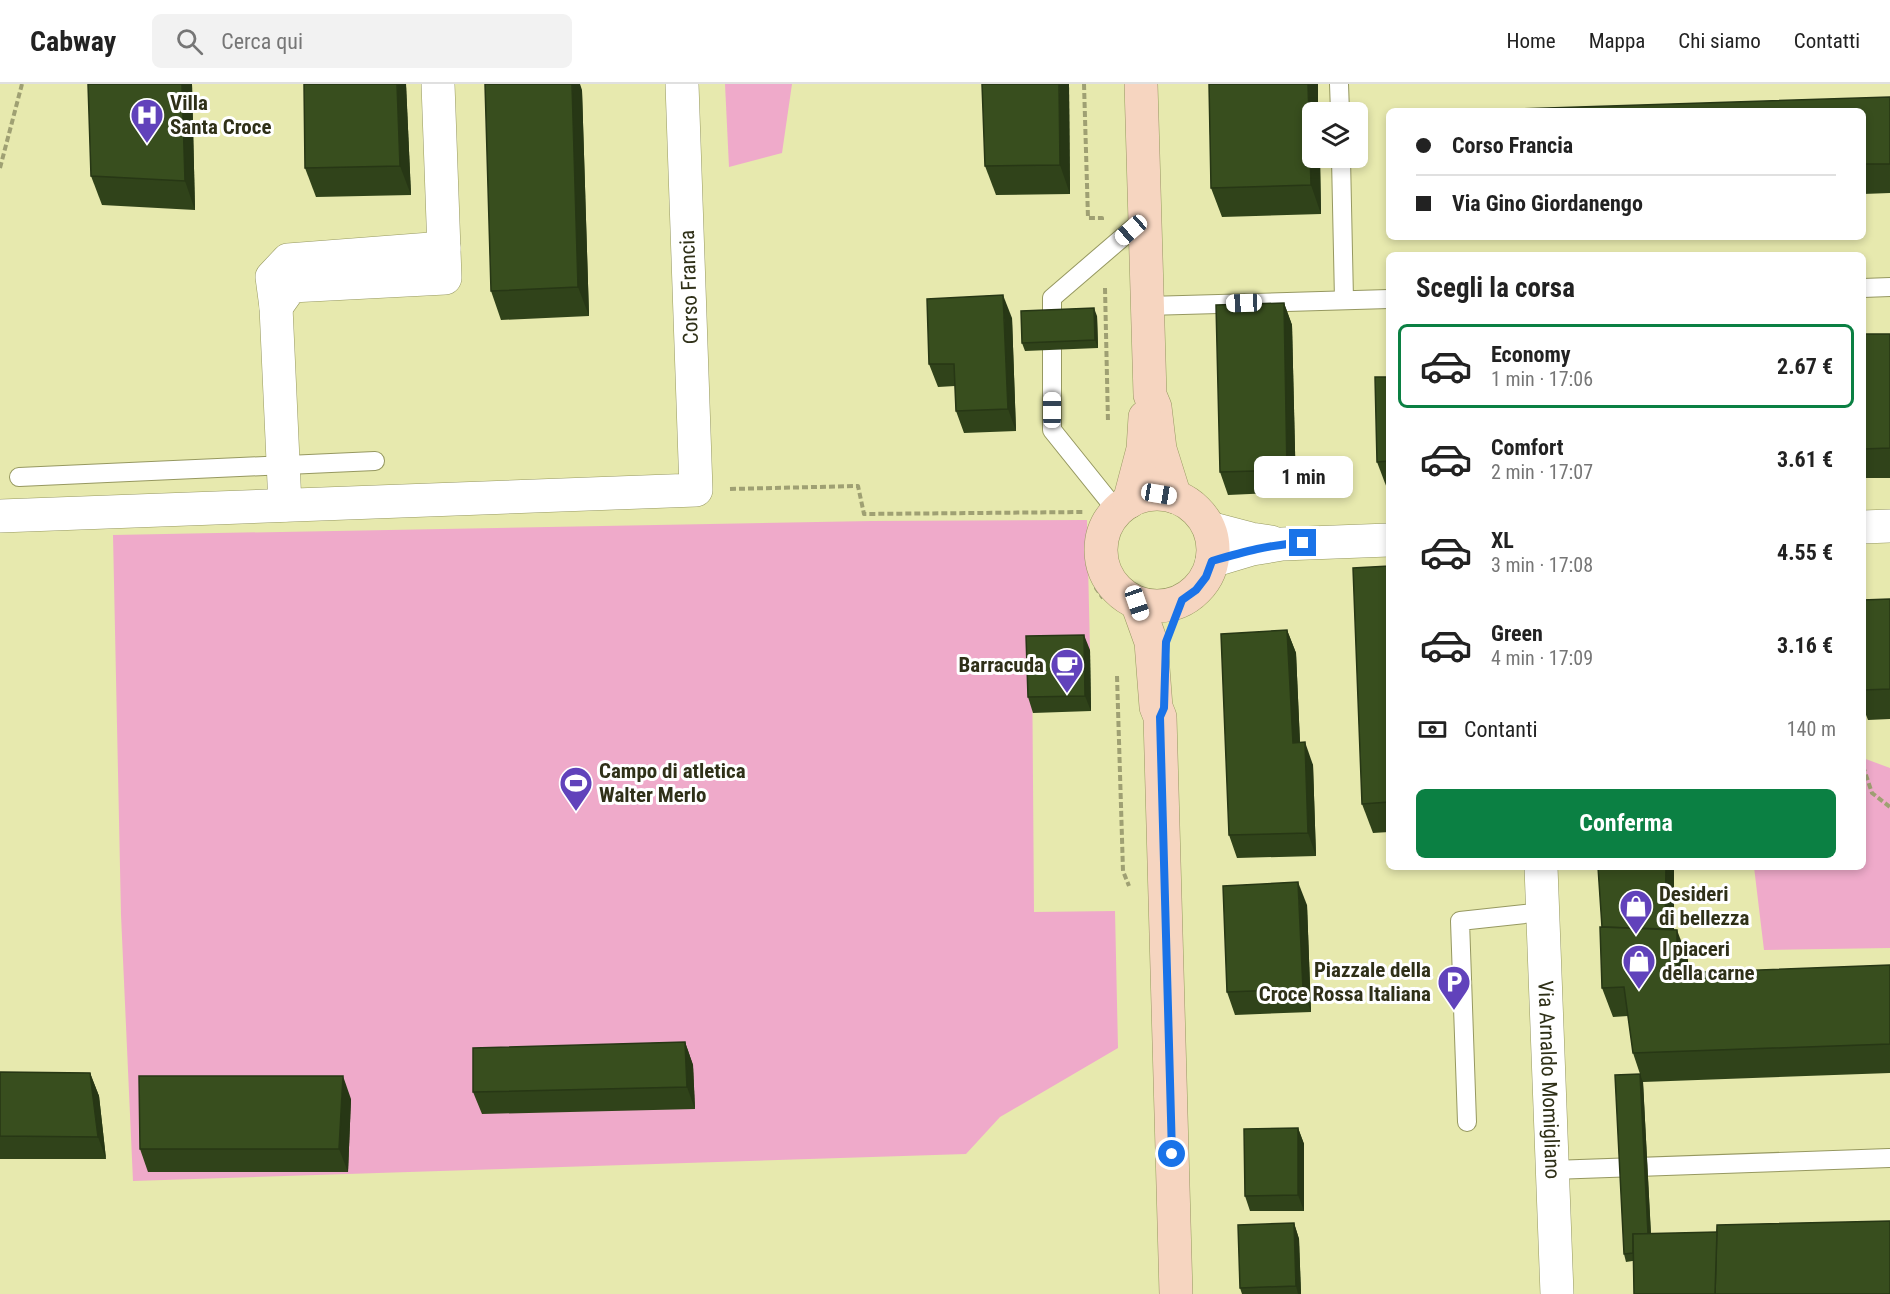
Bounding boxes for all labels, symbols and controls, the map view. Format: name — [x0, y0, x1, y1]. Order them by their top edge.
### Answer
search box — [152, 14, 572, 68]
text: Cabway — [30, 25, 116, 58]
icon: search — [173, 25, 206, 58]
text: Cerca qui — [221, 29, 303, 54]
text: Home — [1506, 29, 1556, 53]
text: Mappa — [1589, 29, 1645, 53]
text: Chi siamo — [1678, 29, 1761, 53]
text: Contatti — [1794, 29, 1860, 53]
place label: Villa Santa Croce — [170, 91, 271, 139]
hospital icon: Villa Santa Croce — [129, 97, 165, 144]
map controls — [1302, 102, 1368, 168]
button: layers — [1302, 102, 1368, 168]
text: Corso Francia — [1452, 133, 1573, 158]
text: Via Gino Giordanengo — [1452, 191, 1643, 216]
car — [1112, 211, 1150, 249]
street label: Corso Francia — [675, 229, 703, 345]
text: Scegli la corsa — [1416, 272, 1575, 304]
car — [1226, 293, 1262, 313]
icon: car — [1419, 339, 1473, 393]
text: Economy — [1491, 342, 1571, 367]
text: 2.67 € — [1777, 354, 1833, 379]
text: 1 min · 17:06 — [1491, 367, 1593, 391]
car — [1043, 392, 1061, 428]
icon: car — [1419, 432, 1473, 486]
text: Comfort — [1491, 435, 1564, 460]
text: 3.61 € — [1777, 447, 1833, 472]
callout: 1 min — [1254, 456, 1352, 498]
text: 2 min · 17:07 — [1491, 460, 1593, 484]
text: 1 min — [1281, 465, 1326, 489]
car — [1140, 482, 1178, 506]
icon: car — [1419, 525, 1473, 579]
text: XL — [1491, 528, 1514, 553]
route end — [1289, 529, 1316, 556]
text: 4.55 € — [1777, 540, 1833, 565]
text: 3 min · 17:08 — [1491, 553, 1593, 577]
car — [1123, 583, 1151, 623]
icon: car — [1419, 618, 1473, 672]
text: Green — [1491, 621, 1543, 646]
text: 3.16 € — [1777, 633, 1833, 658]
text: 4 min · 17:09 — [1491, 646, 1593, 670]
cafe icon: Barracuda — [1049, 647, 1085, 694]
place label: Barracuda — [959, 653, 1044, 677]
icon: cash — [1416, 713, 1449, 746]
text: Contanti — [1464, 717, 1537, 742]
text: 140 m — [1787, 717, 1836, 741]
place label: Campo di atletica Walter Merlo — [599, 759, 746, 807]
sports icon: Campo di atletica Walter Merlo — [558, 765, 594, 812]
button: Conferma — [1416, 789, 1836, 858]
place label: Desideri di bellezza — [1659, 882, 1750, 930]
shop icon: Desideri di bellezza — [1618, 888, 1654, 935]
place label: I piaceri della carne — [1662, 937, 1755, 985]
shop icon: I piaceri della carne — [1621, 943, 1657, 990]
place label: Piazzale della Croce Rossa Italiana — [1259, 958, 1431, 1006]
parking icon: Piazzale della Croce Rossa Italiana — [1436, 964, 1472, 1011]
street label: Via Arnaldo Momigliano — [1533, 980, 1565, 1180]
route start — [1158, 1140, 1185, 1167]

